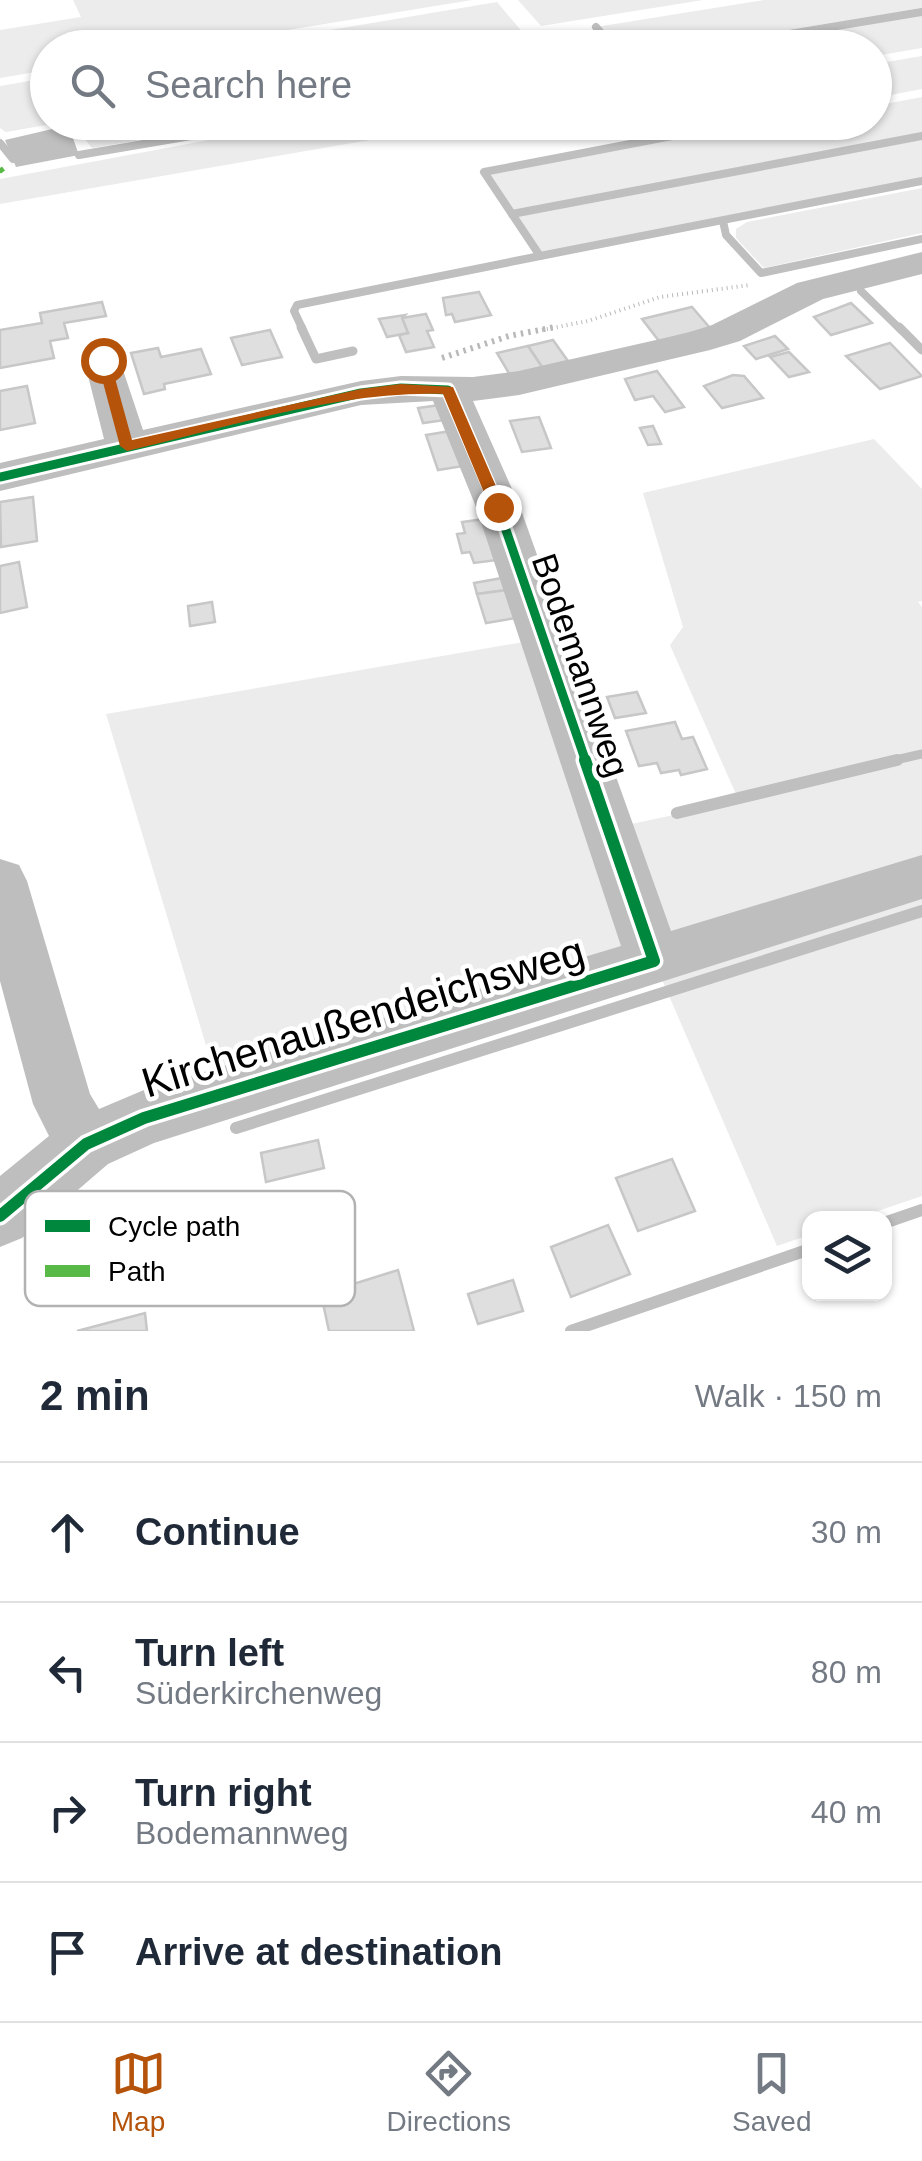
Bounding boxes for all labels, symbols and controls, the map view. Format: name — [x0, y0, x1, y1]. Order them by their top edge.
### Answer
search box — [30, 30, 892, 140]
icon: search — [65, 58, 120, 113]
text: Search here — [145, 64, 352, 106]
route start — [81, 338, 127, 384]
route end — [476, 485, 522, 531]
street label: Bodemannweg — [525, 548, 637, 782]
street label: Kirchenaußendeichsweg — [136, 927, 590, 1107]
legend — [25, 1191, 355, 1306]
text: Cycle path — [108, 1211, 240, 1242]
map controls — [802, 1211, 892, 1301]
button: layers — [802, 1211, 892, 1301]
text: Path — [108, 1256, 166, 1287]
text: 2 min — [40, 1372, 150, 1419]
text: Walk · 150 m — [695, 1378, 882, 1414]
icon: ahead — [40, 1505, 95, 1560]
text: Continue — [135, 1511, 300, 1553]
text: 30 m — [811, 1514, 882, 1550]
text: Turn left — [135, 1632, 284, 1674]
icon: left — [40, 1645, 95, 1700]
text: 80 m — [811, 1654, 882, 1690]
text: Süderkirchenweg — [135, 1675, 382, 1711]
text: Turn right — [135, 1772, 312, 1814]
icon: right — [40, 1785, 95, 1840]
text: 40 m — [811, 1794, 882, 1830]
text: Bodemannweg — [135, 1815, 348, 1851]
icon: arrive — [40, 1925, 95, 1980]
text: Arrive at destination — [135, 1931, 502, 1973]
tab: Map — [111, 2046, 166, 2138]
tab: Directions — [387, 2046, 511, 2138]
tab: Saved — [732, 2046, 811, 2138]

